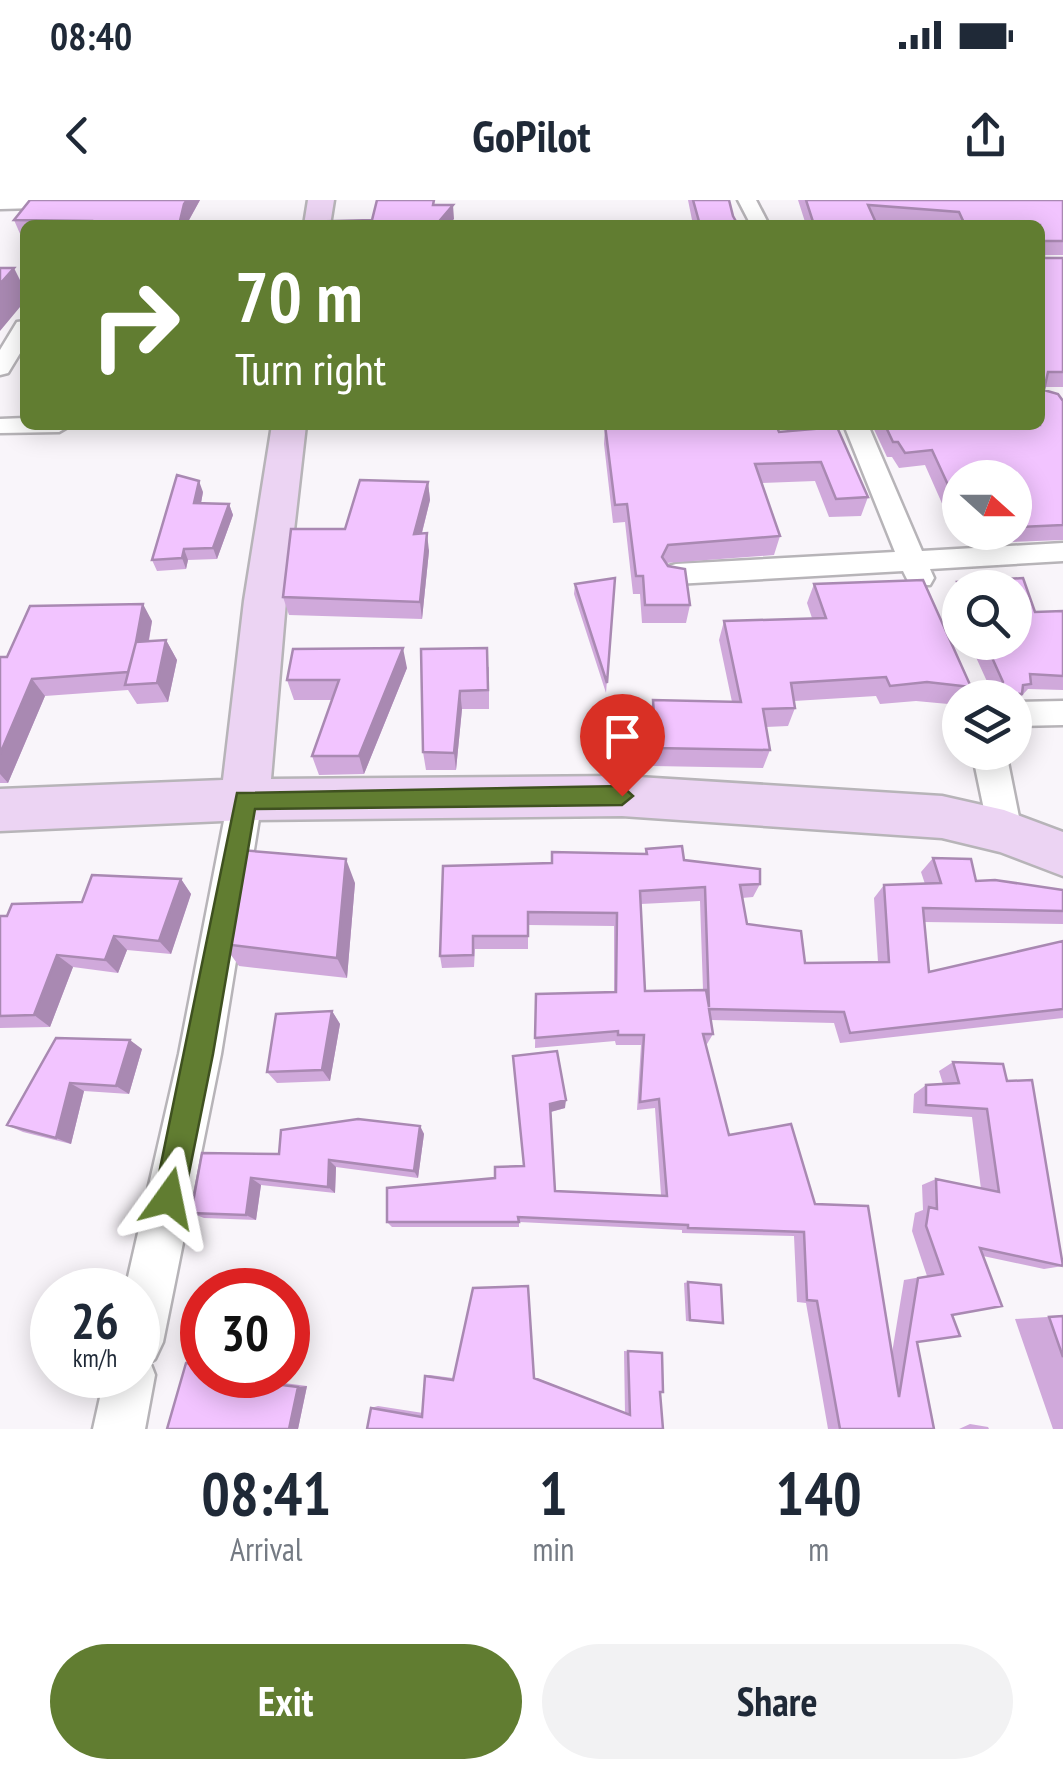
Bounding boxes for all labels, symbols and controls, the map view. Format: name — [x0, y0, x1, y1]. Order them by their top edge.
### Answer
text: 08:40 — [50, 11, 132, 60]
text: GoPilot — [472, 106, 591, 164]
icon: back — [50, 108, 105, 163]
icon: share — [958, 108, 1013, 163]
text: 70 m — [235, 251, 363, 341]
icon: right — [70, 260, 200, 390]
text: Turn right — [235, 339, 386, 397]
north arrow — [942, 460, 1032, 550]
map controls — [942, 460, 1032, 770]
button: search — [942, 570, 1032, 660]
button: layers — [942, 680, 1032, 770]
pin — [580, 694, 665, 797]
icon: arrive — [595, 709, 650, 764]
position arrow — [117, 1146, 221, 1250]
speed limit sign: 30 — [180, 1268, 310, 1398]
text: 26 — [71, 1288, 119, 1353]
text: km/h — [73, 1342, 117, 1374]
text: 08:41 — [201, 1454, 331, 1532]
text: 1 — [539, 1454, 568, 1532]
text: 140 — [776, 1454, 862, 1532]
text: Arrival — [230, 1528, 302, 1570]
text: min — [532, 1528, 574, 1570]
text: m — [808, 1528, 829, 1570]
button: Exit — [50, 1644, 522, 1759]
button: Share — [542, 1644, 1013, 1759]

